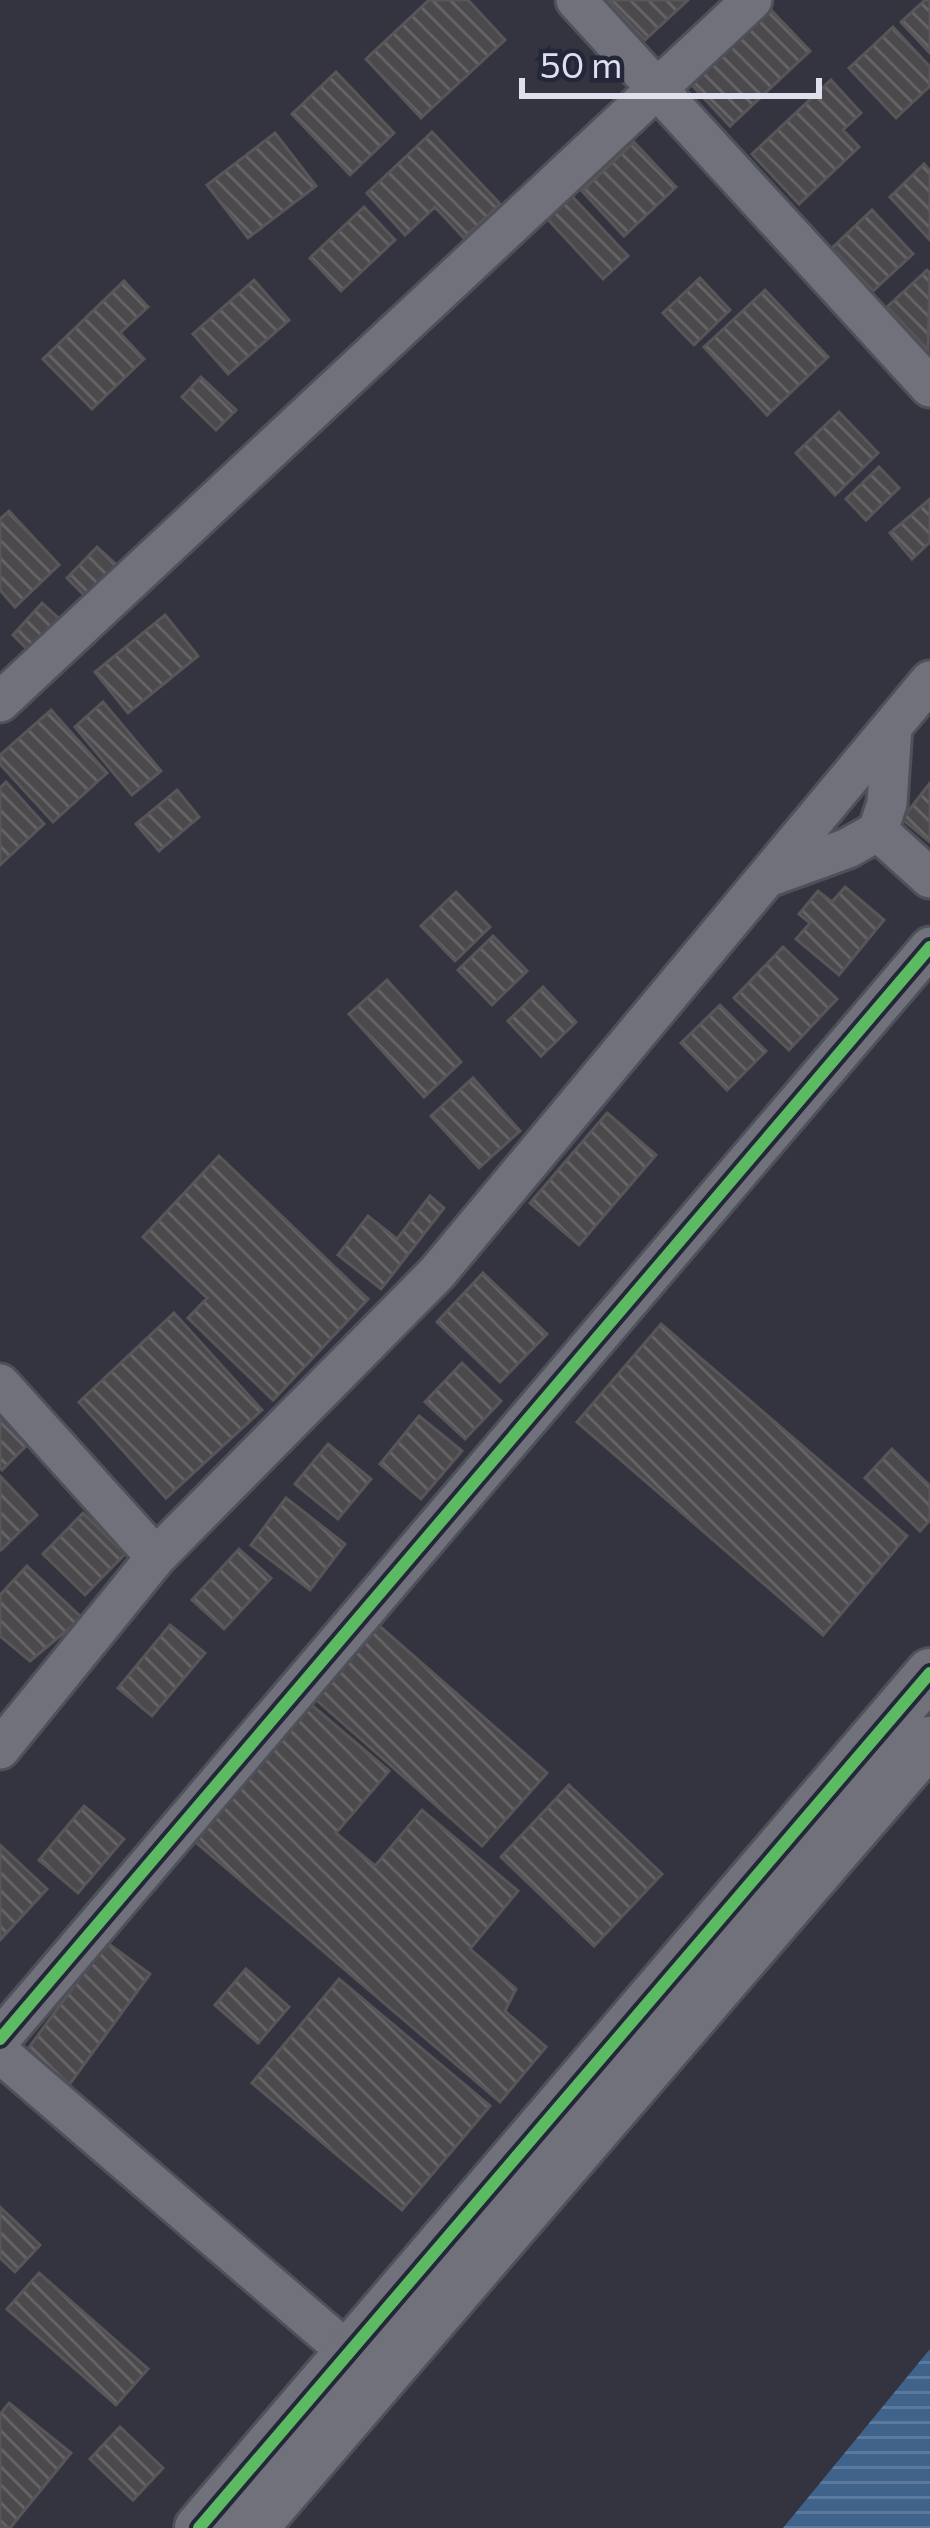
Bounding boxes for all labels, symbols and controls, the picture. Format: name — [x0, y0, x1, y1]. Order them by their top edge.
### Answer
scale bar — [522, 24, 819, 98]
text: 50 m — [540, 41, 622, 85]

